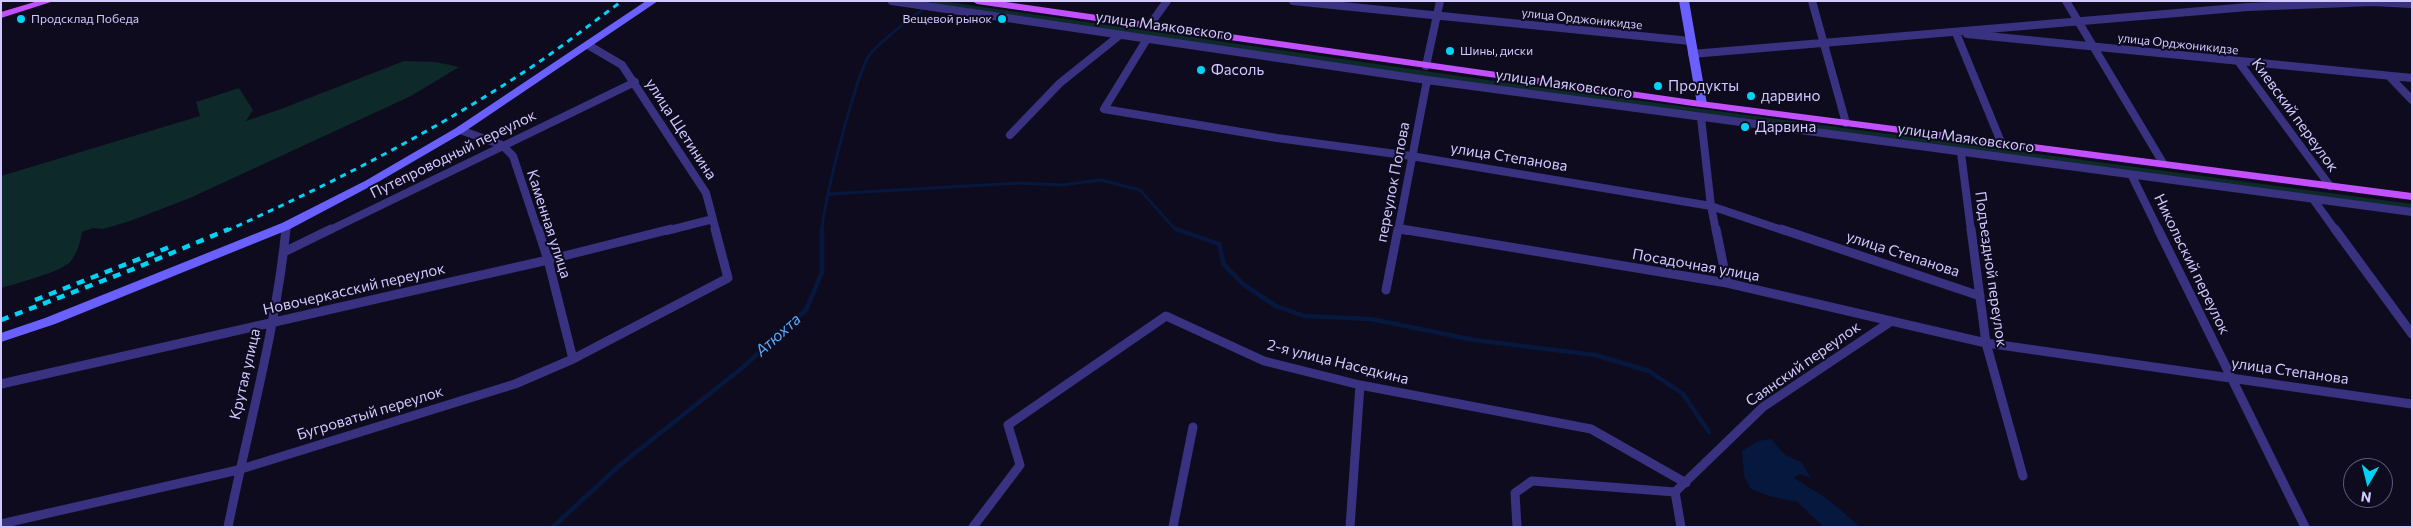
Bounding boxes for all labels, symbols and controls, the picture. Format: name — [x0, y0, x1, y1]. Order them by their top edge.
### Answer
street label: улица Орджоникидзе — [1521, 5, 1643, 33]
street label: улица Маяковского — [1094, 7, 1234, 45]
place label: Продсклад Победа — [31, 12, 139, 26]
place label: Вещевой рынок — [903, 12, 992, 26]
marker: Продсклад Победа — [15, 13, 27, 25]
marker: Вещевой рынок — [996, 13, 1008, 25]
street label: улица Орджоникидзе — [2117, 30, 2239, 58]
place label: Шины, диски — [1460, 44, 1533, 58]
marker: Шины, диски — [1444, 45, 1456, 57]
street label: Киевский переулок — [2248, 55, 2342, 175]
place label: Фасоль — [1211, 61, 1264, 79]
marker: Фасоль — [1195, 64, 1207, 76]
street label: улица Маяковского — [1494, 65, 1634, 103]
street label: улица Щетинина — [642, 75, 720, 183]
place label: Продукты — [1668, 77, 1739, 95]
marker: Продукты — [1652, 80, 1664, 92]
place label: дарвино — [1761, 87, 1820, 105]
marker: дарвино — [1745, 90, 1757, 102]
street label: Путепроводный переулок — [367, 106, 539, 202]
place label: Дарвина — [1755, 118, 1816, 136]
street label: улица Маяковского — [1896, 119, 2036, 157]
street label: переулок Попова — [1373, 120, 1413, 244]
marker: Дарвина — [1739, 121, 1751, 133]
street label: улица Степанова — [1449, 139, 1569, 175]
street label: Каменная улица — [523, 167, 575, 281]
street label: Подъездной переулок — [1971, 190, 2011, 348]
street label: Никольский переулок — [2150, 191, 2234, 337]
street label: улица Степанова — [1844, 227, 1962, 281]
street label: Посадочная улица — [1631, 245, 1761, 285]
street label: Новочеркасский переулок — [261, 259, 447, 319]
water label: Атюхта — [751, 310, 805, 360]
street label: Саянский переулок — [1742, 318, 1864, 410]
street label: Крутая улица — [226, 327, 264, 421]
street label: 2-я улица Наседкина — [1265, 336, 1411, 388]
street label: улица Степанова — [2230, 354, 2350, 388]
street label: Бугроватый переулок — [295, 382, 445, 444]
north arrow — [2343, 458, 2393, 508]
text: N — [2360, 488, 2372, 507]

